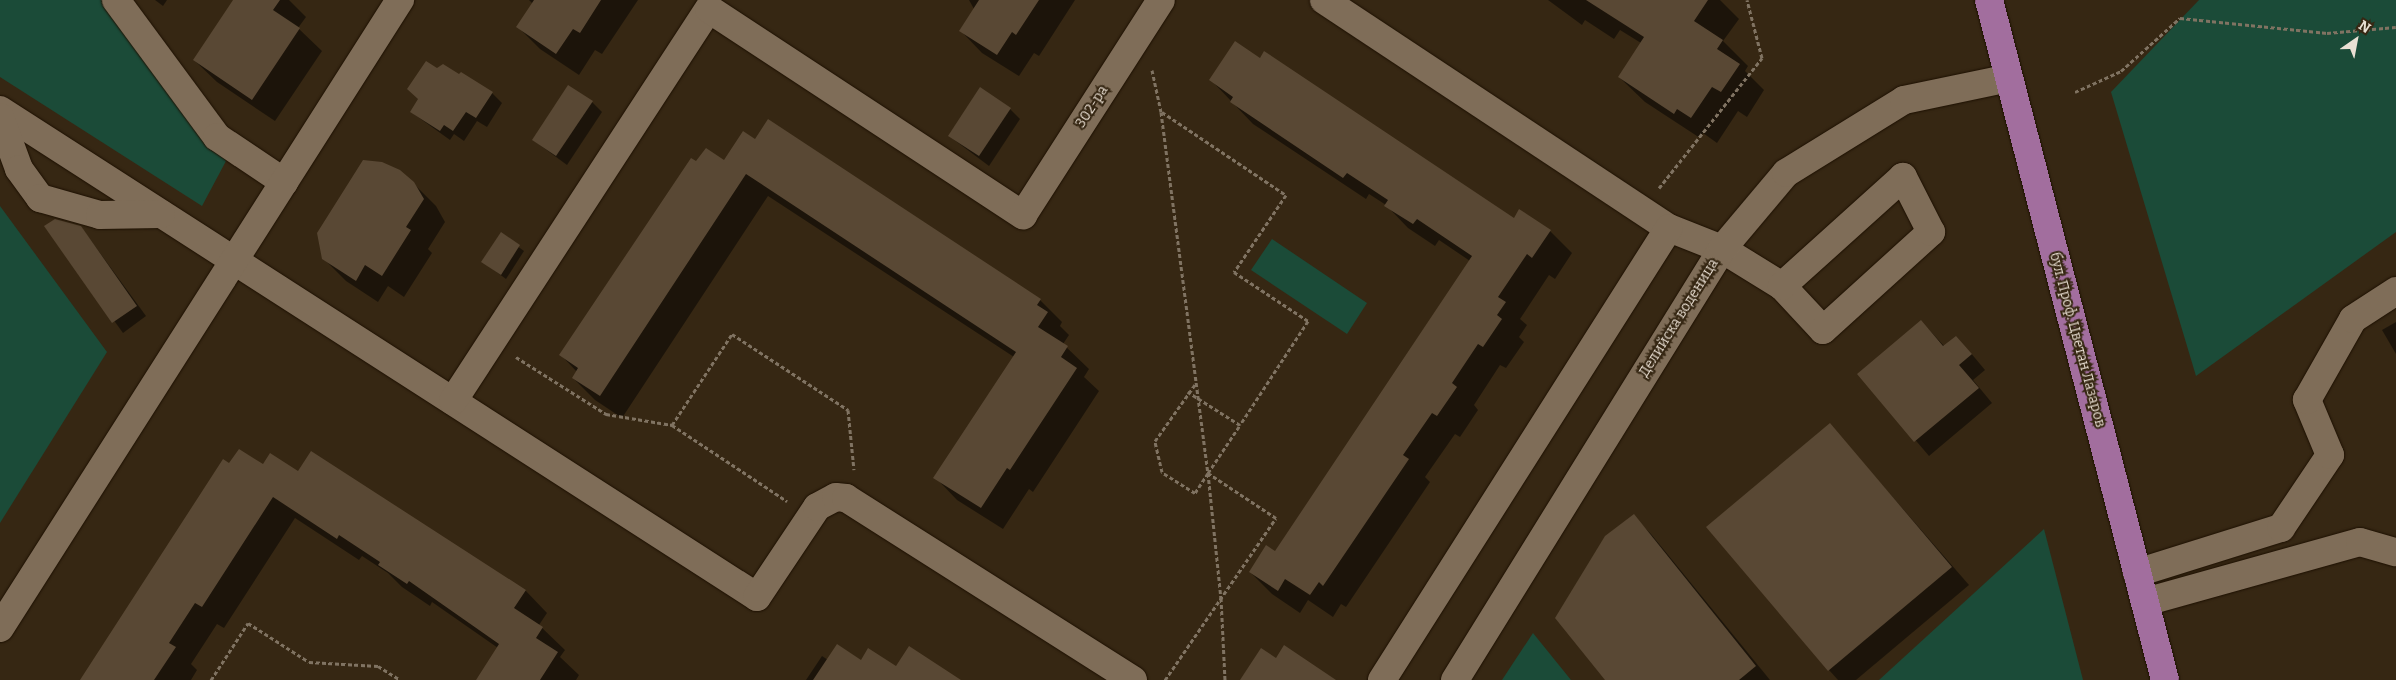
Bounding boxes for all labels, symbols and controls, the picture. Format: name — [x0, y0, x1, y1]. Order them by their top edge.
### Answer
north arrow — [2331, 15, 2381, 65]
text: N — [2355, 17, 2374, 37]
street label: 302-ра — [1072, 83, 1112, 131]
street label: бул. Проф. Цветан Лазаров — [2046, 251, 2108, 429]
street label: Делийска воденица — [1636, 256, 1722, 380]

